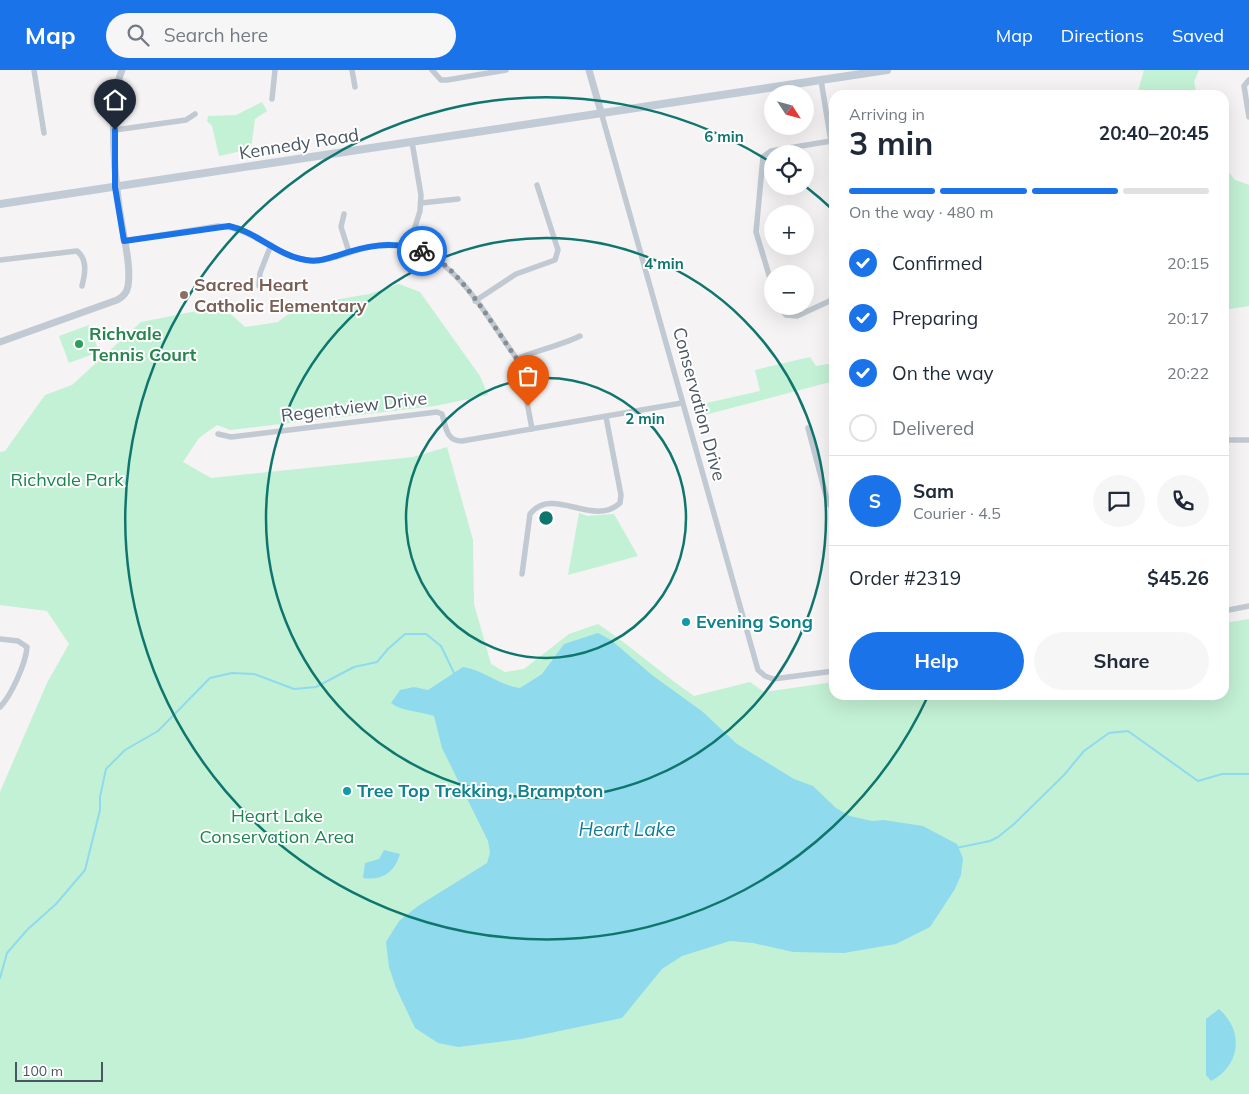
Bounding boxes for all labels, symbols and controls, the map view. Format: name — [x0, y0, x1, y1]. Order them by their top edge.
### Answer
search box — [106, 13, 456, 58]
text: Map — [25, 20, 76, 50]
icon: search — [124, 21, 152, 49]
text: Search here — [164, 23, 268, 47]
text: Map — [996, 24, 1033, 47]
text: Directions — [1061, 24, 1144, 47]
text: Saved — [1172, 24, 1224, 47]
pin — [94, 79, 136, 130]
north arrow — [764, 85, 814, 135]
map controls — [764, 85, 814, 315]
icon: home — [101, 86, 129, 114]
text: Arriving in — [849, 104, 925, 124]
text: 20:40–20:45 — [1099, 121, 1209, 145]
street label: Kennedy Road — [237, 123, 361, 164]
text: 3 min — [849, 123, 933, 163]
text: 6 min — [704, 127, 744, 146]
button: locate — [764, 145, 814, 195]
text: On the way · 480 m — [849, 202, 994, 222]
button: + — [764, 205, 814, 255]
courier — [397, 226, 447, 276]
icon: bike — [408, 237, 436, 265]
icon: check — [849, 249, 877, 277]
text: Confirmed — [892, 251, 983, 275]
text: 20:15 — [1167, 253, 1209, 273]
text: 4 min — [644, 254, 684, 273]
button: − — [764, 265, 814, 315]
place label: Sacred Heart Catholic Elementary — [194, 273, 367, 317]
marker: Sacred Heart Catholic Elementary — [178, 289, 190, 301]
icon: check — [849, 304, 877, 332]
text: Preparing — [892, 306, 978, 330]
text: 20:17 — [1167, 308, 1209, 328]
place label: Richvale Tennis Court — [89, 322, 197, 366]
street label: Conservation Drive — [668, 325, 731, 483]
marker: Richvale Tennis Court — [73, 338, 85, 350]
pin — [507, 355, 549, 406]
icon: check — [849, 359, 877, 387]
text: On the way — [892, 361, 994, 385]
icon: bag — [514, 362, 542, 390]
text: 20:22 — [1167, 363, 1209, 383]
street label: Regentview Drive — [280, 386, 428, 427]
text: 2 min — [625, 409, 665, 428]
text: Delivered — [892, 416, 974, 440]
park label: Richvale Park — [11, 468, 124, 491]
button: chat — [1093, 475, 1145, 527]
button: phone — [1157, 475, 1209, 527]
text: Sam — [913, 479, 954, 503]
text: S — [869, 489, 881, 513]
text: Courier · 4.5 — [913, 503, 1001, 523]
centre of rings — [537, 509, 555, 527]
text: Order #2319 — [849, 566, 961, 590]
text: $45.26 — [1147, 566, 1209, 590]
place label: Evening Song — [696, 610, 813, 633]
marker: Evening Song — [680, 616, 692, 628]
button: Help — [849, 632, 1024, 690]
button: Share — [1034, 632, 1209, 690]
place label: Tree Top Trekking, Brampton — [357, 779, 603, 802]
marker: Tree Top Trekking, Brampton — [341, 785, 353, 797]
park label: Heart Lake Conservation Area — [200, 804, 354, 848]
water label: Heart Lake — [579, 817, 675, 841]
scale bar — [15, 1059, 102, 1082]
text: 100 m — [22, 1062, 63, 1080]

